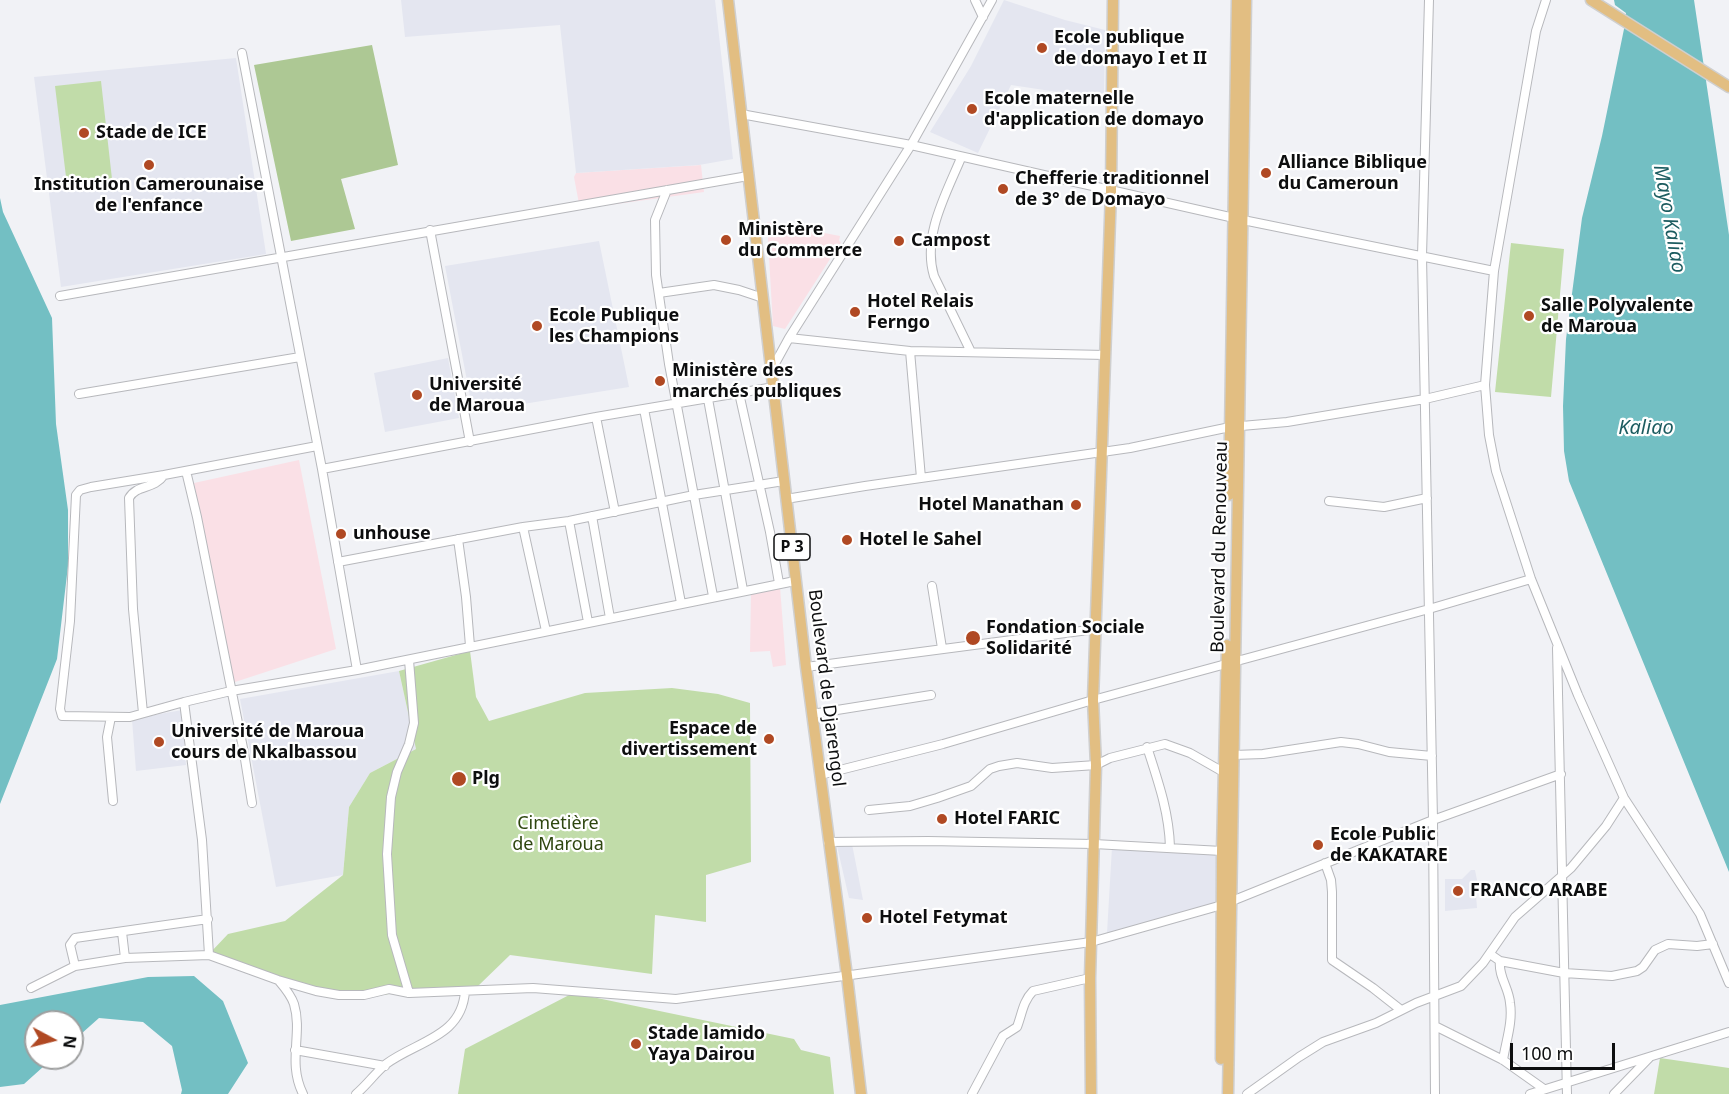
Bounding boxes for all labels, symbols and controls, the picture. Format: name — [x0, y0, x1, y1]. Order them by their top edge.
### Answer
place label: Ecole publique de domayo I et II — [1054, 27, 1207, 70]
marker: Ecole publique de domayo I et II — [1035, 41, 1049, 55]
place label: Ecole maternelle d'application de domayo — [984, 88, 1204, 130]
marker: Ecole maternelle d'application de domayo — [965, 102, 979, 116]
place label: Stade de ICE — [96, 122, 207, 144]
marker: Stade de ICE — [77, 126, 91, 140]
place label: Alliance Biblique du Cameroun — [1278, 152, 1427, 195]
marker: Institution Camerounaise de l'enfance — [142, 158, 156, 172]
water label: Mayo Kaliao — [1648, 163, 1690, 275]
marker: Alliance Biblique du Cameroun — [1259, 166, 1273, 180]
place label: Chefferie traditionnel de 3° de Domayo — [1015, 168, 1209, 210]
place label: Institution Camerounaise de l'enfance — [34, 174, 264, 216]
marker: Chefferie traditionnel de 3° de Domayo — [996, 182, 1010, 196]
place label: Ministère du Commerce — [738, 219, 862, 262]
place label: Campost — [911, 230, 990, 252]
marker: Ministère du Commerce — [719, 233, 733, 247]
marker: Campost — [892, 234, 906, 248]
place label: Hotel Relais Ferngo — [867, 291, 974, 334]
place label: Salle Polyvalente de Maroua — [1541, 295, 1693, 338]
place label: Ecole Publique les Champions — [549, 305, 679, 348]
marker: Hotel Relais Ferngo — [848, 305, 862, 319]
marker: Salle Polyvalente de Maroua — [1522, 309, 1536, 323]
marker: Ecole Publique les Champions — [530, 319, 544, 333]
place label: Ministère des marchés publiques — [672, 360, 842, 403]
place label: Université de Maroua — [429, 374, 525, 416]
marker: Ministère des marchés publiques — [653, 374, 667, 388]
marker: Université de Maroua — [410, 388, 424, 402]
water label: Kaliao — [1618, 416, 1674, 440]
street label: Boulevard du Renouveau — [1207, 441, 1233, 653]
place label: Hotel Manathan — [918, 494, 1064, 516]
marker: Hotel Manathan — [1069, 498, 1083, 512]
place label: unhouse — [353, 523, 431, 545]
marker: unhouse — [334, 527, 348, 541]
place label: Hotel le Sahel — [859, 529, 982, 551]
marker: Hotel le Sahel — [840, 533, 854, 547]
road number: P 3 — [774, 534, 810, 560]
street label: Boulevard de Djarengol — [803, 588, 849, 788]
place label: Fondation Sociale Solidarité — [986, 617, 1145, 660]
marker: Fondation Sociale Solidarité — [964, 629, 982, 647]
place label: Espace de divertissement — [621, 718, 757, 760]
place label: Université de Maroua cours de Nkalbassou — [171, 721, 364, 764]
marker: Espace de divertissement — [762, 732, 776, 746]
marker: Université de Maroua cours de Nkalbassou — [152, 735, 166, 749]
place label: Plg — [472, 768, 500, 790]
marker: Plg — [450, 770, 468, 788]
place label: Hotel FARIC — [954, 808, 1060, 830]
marker: Hotel FARIC — [935, 812, 949, 826]
park label: Cimetière de Maroua — [512, 813, 604, 856]
place label: Ecole Public de KAKATARE — [1330, 824, 1448, 866]
marker: Ecole Public de KAKATARE — [1311, 838, 1325, 852]
place label: FRANCO ARABE — [1470, 880, 1608, 902]
marker: FRANCO ARABE — [1451, 884, 1465, 898]
place label: Hotel Fetymat — [879, 907, 1007, 929]
marker: Hotel Fetymat — [860, 911, 874, 925]
north arrow — [24, 1010, 84, 1070]
place label: Stade lamido Yaya Dairou — [648, 1023, 765, 1066]
scale bar — [1513, 1031, 1618, 1069]
text: N — [58, 1034, 82, 1050]
marker: Stade lamido Yaya Dairou — [629, 1037, 643, 1051]
text: 100 m — [1521, 1041, 1573, 1065]

